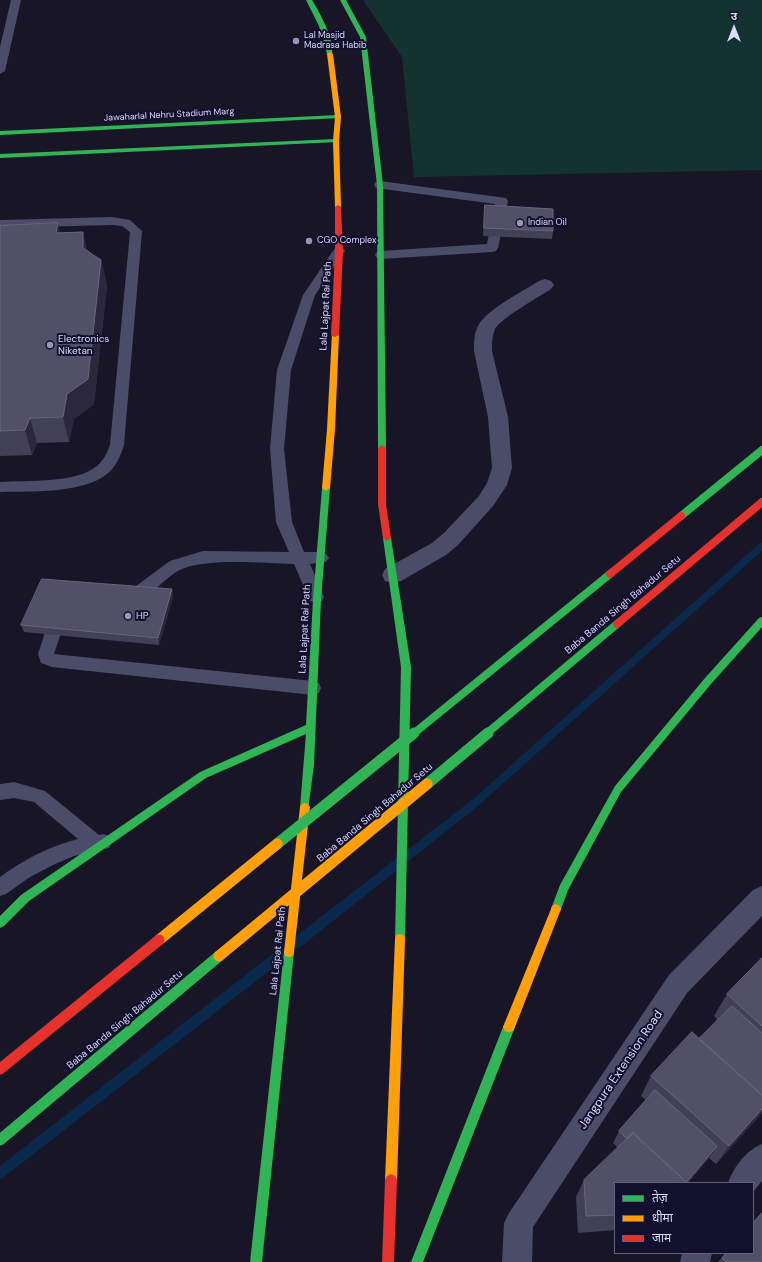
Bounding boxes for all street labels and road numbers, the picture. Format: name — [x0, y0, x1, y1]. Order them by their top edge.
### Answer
street label: Jawaharlal Nehru Stadium Marg — [103, 106, 235, 124]
street label: Lala Lajpat Rai Path — [318, 261, 334, 351]
street label: Baba Banda Singh Bahadur Setu — [563, 553, 683, 657]
street label: Lala Lajpat Rai Path — [297, 584, 313, 674]
street label: Baba Banda Singh Bahadur Setu — [315, 761, 435, 865]
street label: Lala Lajpat Rai Path — [267, 906, 289, 996]
street label: Baba Banda Singh Bahadur Setu — [65, 968, 185, 1072]
street label: Jangpura Extension Road — [576, 1008, 666, 1132]

